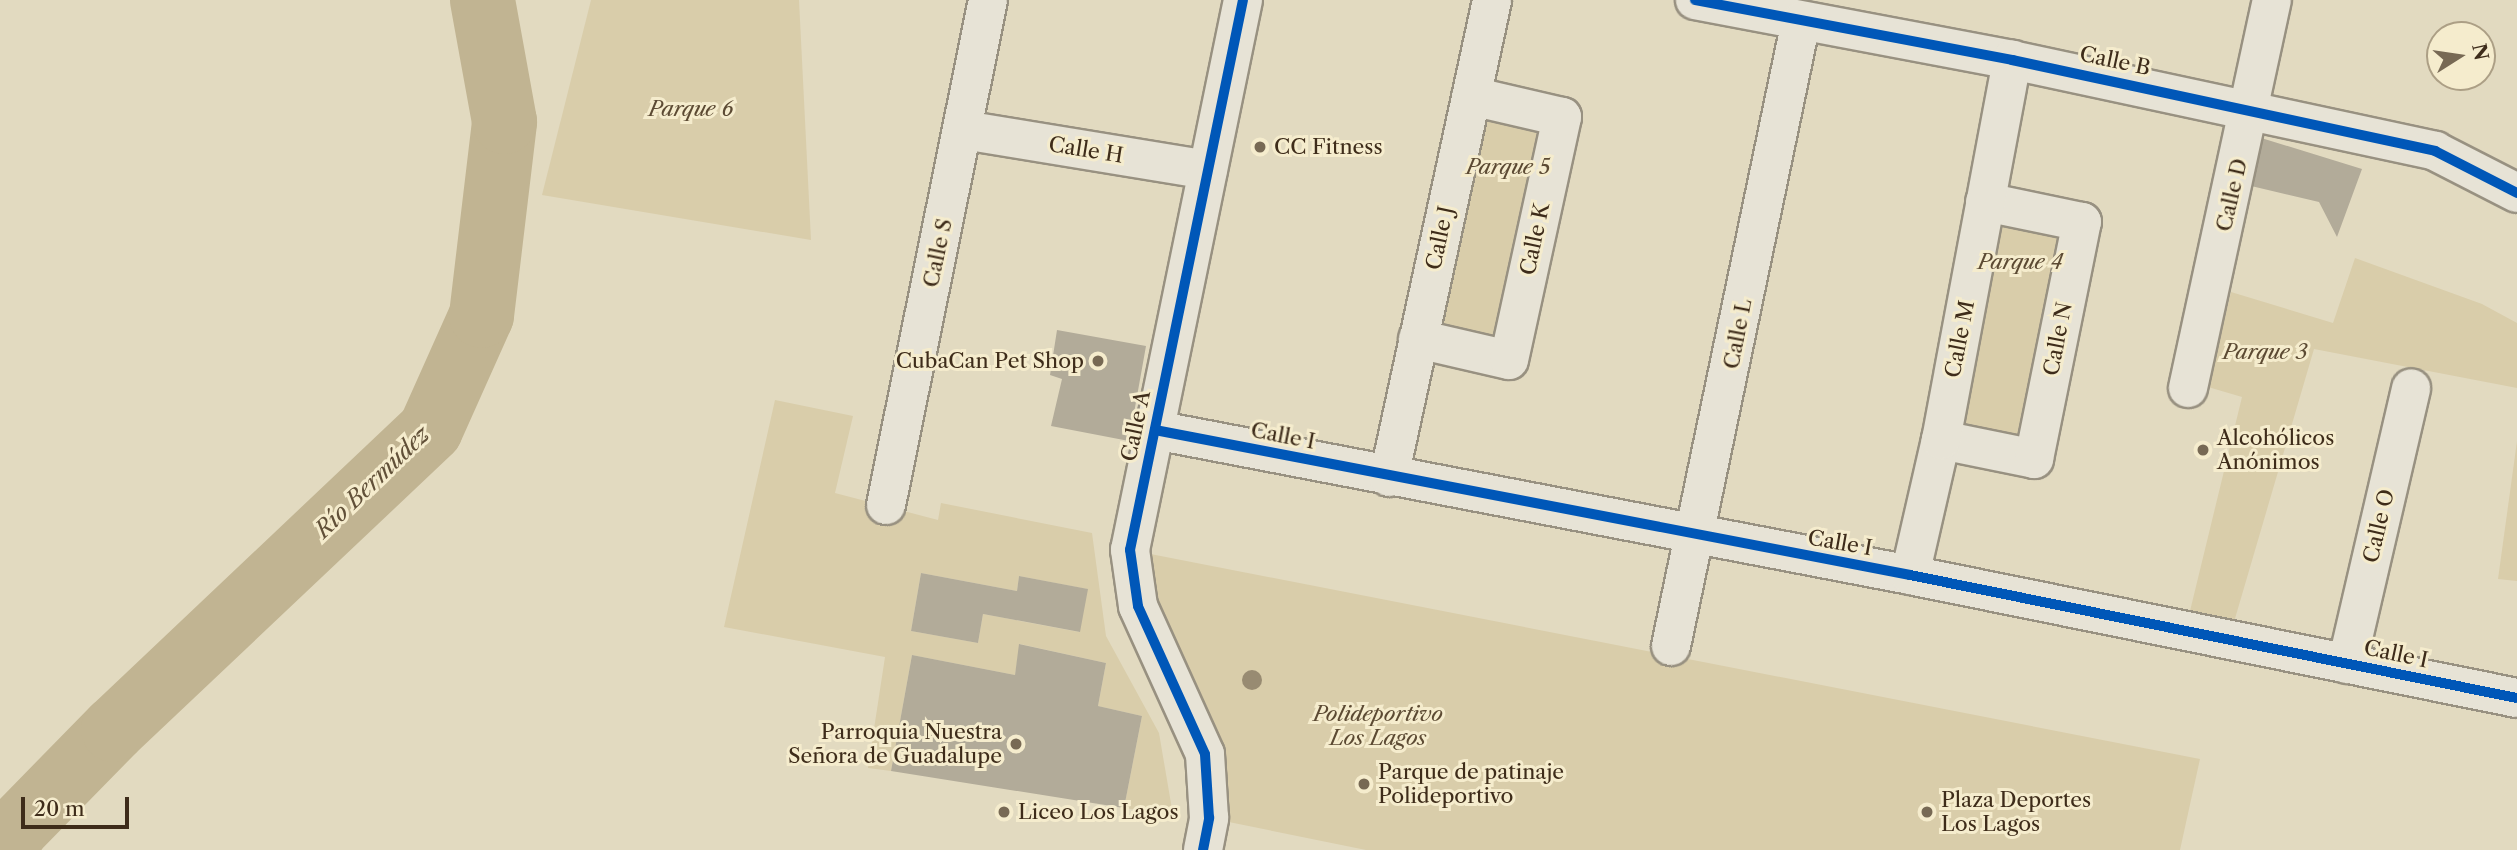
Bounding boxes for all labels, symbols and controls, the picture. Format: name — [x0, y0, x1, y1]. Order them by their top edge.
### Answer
north arrow — [2426, 21, 2496, 91]
street label: Calle B — [2077, 41, 2153, 81]
text: N — [2467, 41, 2493, 62]
park label: Parque 6 — [649, 96, 733, 122]
street label: Calle H — [1047, 132, 1125, 168]
place label: CC Fitness — [1274, 134, 1383, 160]
marker: CC Fitness — [1252, 139, 1268, 155]
park label: Parque 5 — [1466, 154, 1550, 180]
street label: Calle D — [2211, 156, 2253, 234]
street label: Calle K — [1515, 200, 1555, 278]
street label: Calle J — [1421, 204, 1459, 272]
street label: Calle S — [918, 216, 958, 290]
park label: Parque 4 — [1978, 249, 2062, 275]
street label: Calle L — [1719, 297, 1757, 371]
street label: Calle M — [1940, 298, 1980, 380]
street label: Calle N — [2039, 300, 2077, 378]
park label: Parque 3 — [2223, 339, 2307, 365]
place label: CubaCan Pet Shop — [896, 348, 1084, 374]
marker: CubaCan Pet Shop — [1090, 353, 1106, 369]
street label: Calle A — [1116, 388, 1156, 464]
street label: Calle I — [1249, 417, 1317, 455]
water label: Río Bermúdez — [309, 420, 435, 544]
place label: Alcohólicos Anónimos — [2217, 425, 2334, 475]
marker: Alcohólicos Anónimos — [2195, 442, 2211, 458]
street label: Calle O — [2358, 487, 2400, 565]
street label: Calle I — [1806, 525, 1874, 561]
street label: Calle I — [2362, 635, 2430, 673]
park label: Polideportivo Los Lagos — [1313, 701, 1443, 751]
place label: Parroquia Nuestra Señora de Guadalupe — [788, 719, 1002, 769]
marker: Parroquia Nuestra Señora de Guadalupe — [1008, 736, 1024, 752]
place label: Parque de patinaje Polideportivo — [1378, 759, 1564, 809]
marker: Parque de patinaje Polideportivo — [1356, 776, 1372, 792]
scale bar — [24, 784, 133, 828]
place label: Plaza Deportes Los Lagos — [1941, 787, 2091, 837]
text: 20 m — [34, 796, 85, 821]
place label: Liceo Los Lagos — [1018, 799, 1179, 825]
marker: Liceo Los Lagos — [996, 804, 1012, 820]
marker: Plaza Deportes Los Lagos — [1919, 804, 1935, 820]

